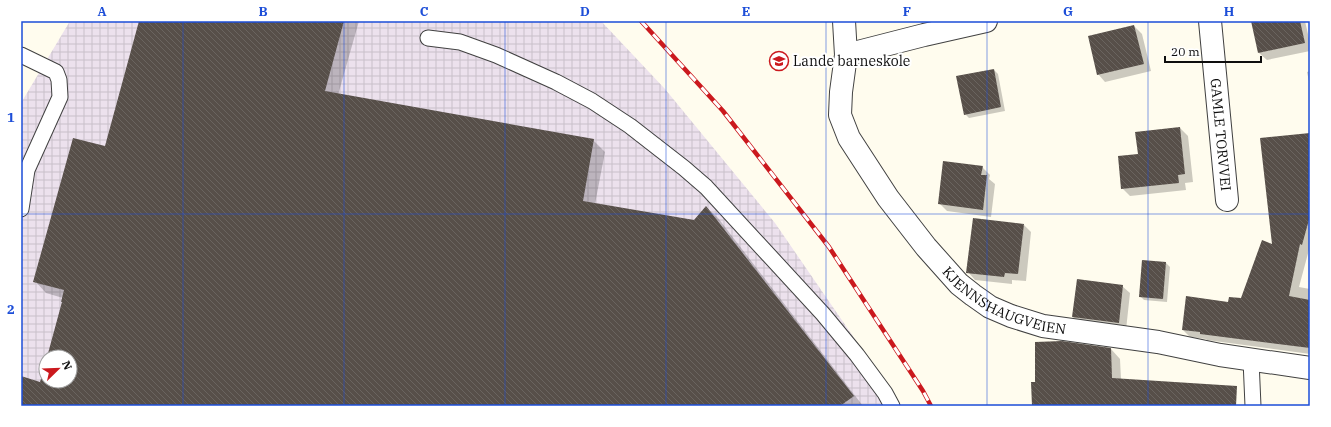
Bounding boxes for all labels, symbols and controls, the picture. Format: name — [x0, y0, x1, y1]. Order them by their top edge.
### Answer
text: A — [97, 3, 107, 20]
text: B — [258, 3, 268, 20]
text: C — [420, 3, 429, 20]
text: D — [580, 3, 590, 20]
text: E — [742, 3, 750, 20]
text: F — [903, 3, 911, 20]
text: G — [1063, 3, 1073, 20]
text: H — [1224, 3, 1235, 20]
scale bar — [1165, 38, 1261, 64]
text: 20 m — [1171, 44, 1200, 59]
school or university icon: Lande barneskole — [768, 50, 790, 72]
place label: Lande barneskole — [793, 52, 910, 70]
street label: GAMLE TORVVEI — [1206, 77, 1235, 192]
text: 1 — [7, 109, 15, 126]
street label: KJENNSHAUGVEIEN — [939, 263, 1067, 338]
text: 2 — [7, 301, 15, 318]
north arrow — [38, 349, 78, 389]
text: N — [59, 358, 75, 372]

